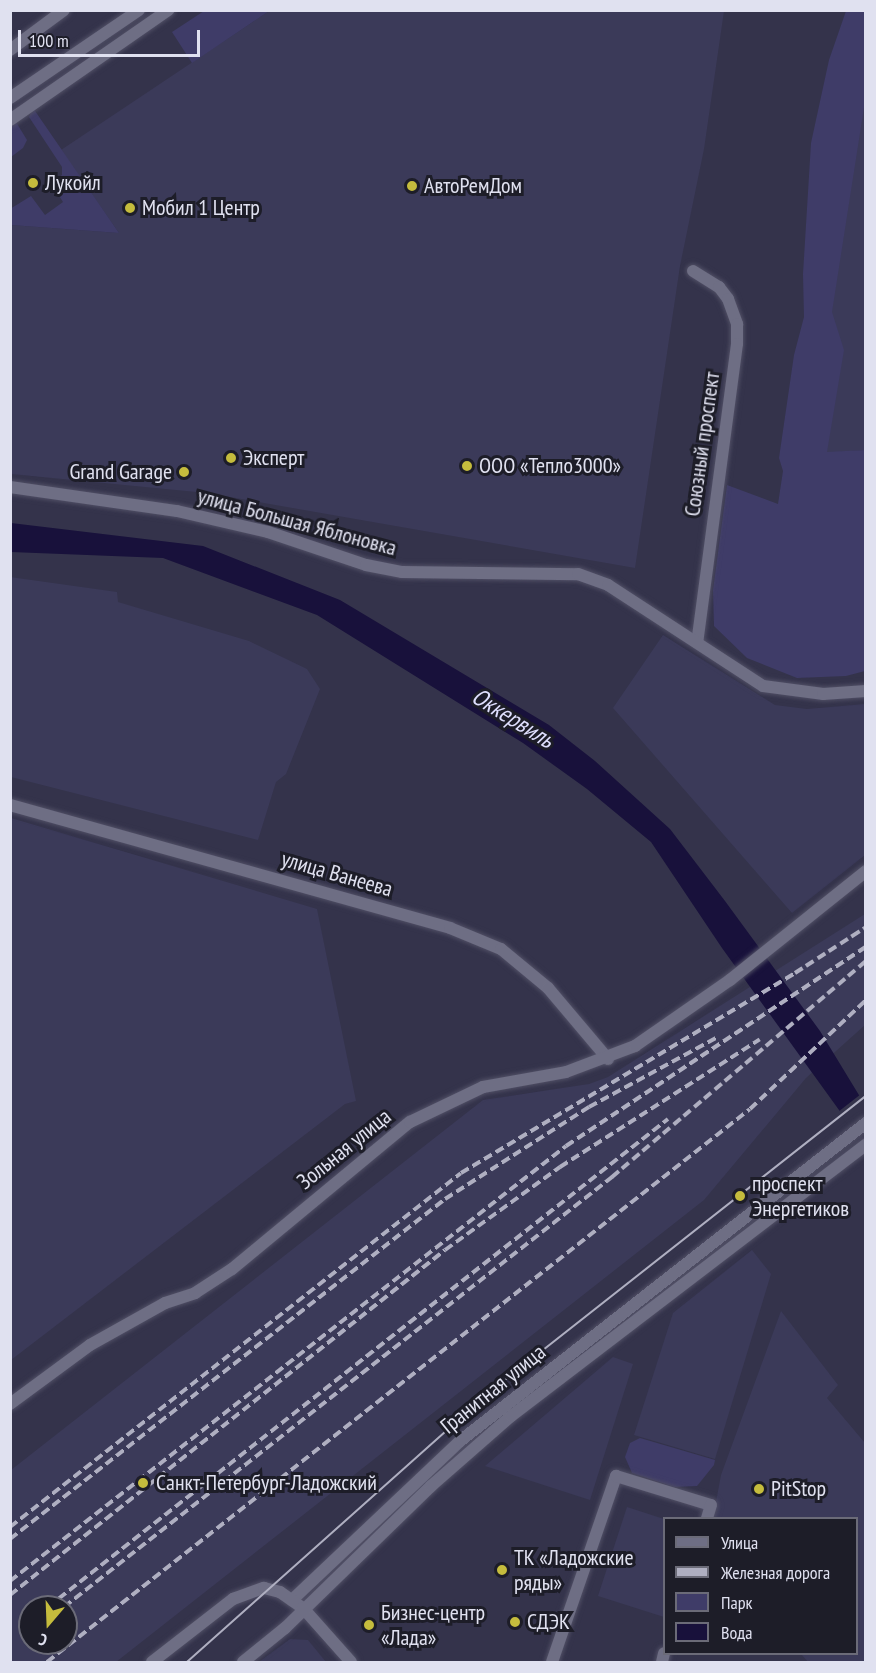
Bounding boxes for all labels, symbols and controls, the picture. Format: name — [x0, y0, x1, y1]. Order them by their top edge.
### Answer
scale bar — [21, 18, 202, 56]
text: 100 m — [29, 29, 69, 52]
place label: Лукойл — [45, 170, 101, 196]
place label: АвтоРемДом — [424, 173, 522, 199]
marker: Лукойл — [26, 176, 40, 190]
marker: АвтоРемДом — [405, 179, 419, 193]
place label: Мобил 1 Центр — [142, 195, 260, 221]
marker: Мобил 1 Центр — [123, 201, 137, 215]
street label: Союзный проспект — [679, 370, 725, 518]
place label: Эксперт — [243, 445, 304, 471]
marker: Эксперт — [224, 451, 238, 465]
place label: ООО «Тепло3000» — [479, 453, 621, 479]
place label: Grand Garage — [69, 459, 172, 485]
marker: ООО «Тепло3000» — [460, 459, 474, 473]
marker: Grand Garage — [177, 465, 191, 479]
street label: улица Большая Яблоновка — [195, 483, 399, 561]
water label: Оккервиль — [467, 682, 559, 754]
street label: улица Ванеева — [278, 846, 396, 902]
street label: Зольная улица — [292, 1103, 396, 1195]
place label: проспект Энергетиков — [752, 1170, 849, 1222]
marker: проспект Энергетиков — [733, 1189, 747, 1203]
street label: Гранитная улица — [435, 1339, 551, 1439]
place label: Санкт-Петербург-Ладожский — [156, 1470, 377, 1496]
marker: Санкт-Петербург-Ладожский — [134, 1474, 152, 1492]
place label: PitStop — [771, 1476, 826, 1502]
marker: PitStop — [752, 1482, 766, 1496]
legend — [663, 1517, 858, 1655]
text: Улица — [721, 1531, 758, 1554]
place label: ТК «Ладожские ряды» — [514, 1544, 633, 1596]
text: Железная дорога — [721, 1561, 830, 1584]
marker: ТК «Ладожские ряды» — [495, 1563, 509, 1577]
text: Парк — [721, 1591, 752, 1614]
north arrow — [18, 1595, 78, 1655]
place label: Бизнес-центр «Лада» — [381, 1599, 485, 1651]
place label: СДЭК — [527, 1609, 570, 1635]
marker: СДЭК — [508, 1615, 522, 1629]
marker: Бизнес-центр «Лада» — [362, 1618, 376, 1632]
text: Вода — [721, 1621, 752, 1644]
text: С — [36, 1629, 50, 1651]

